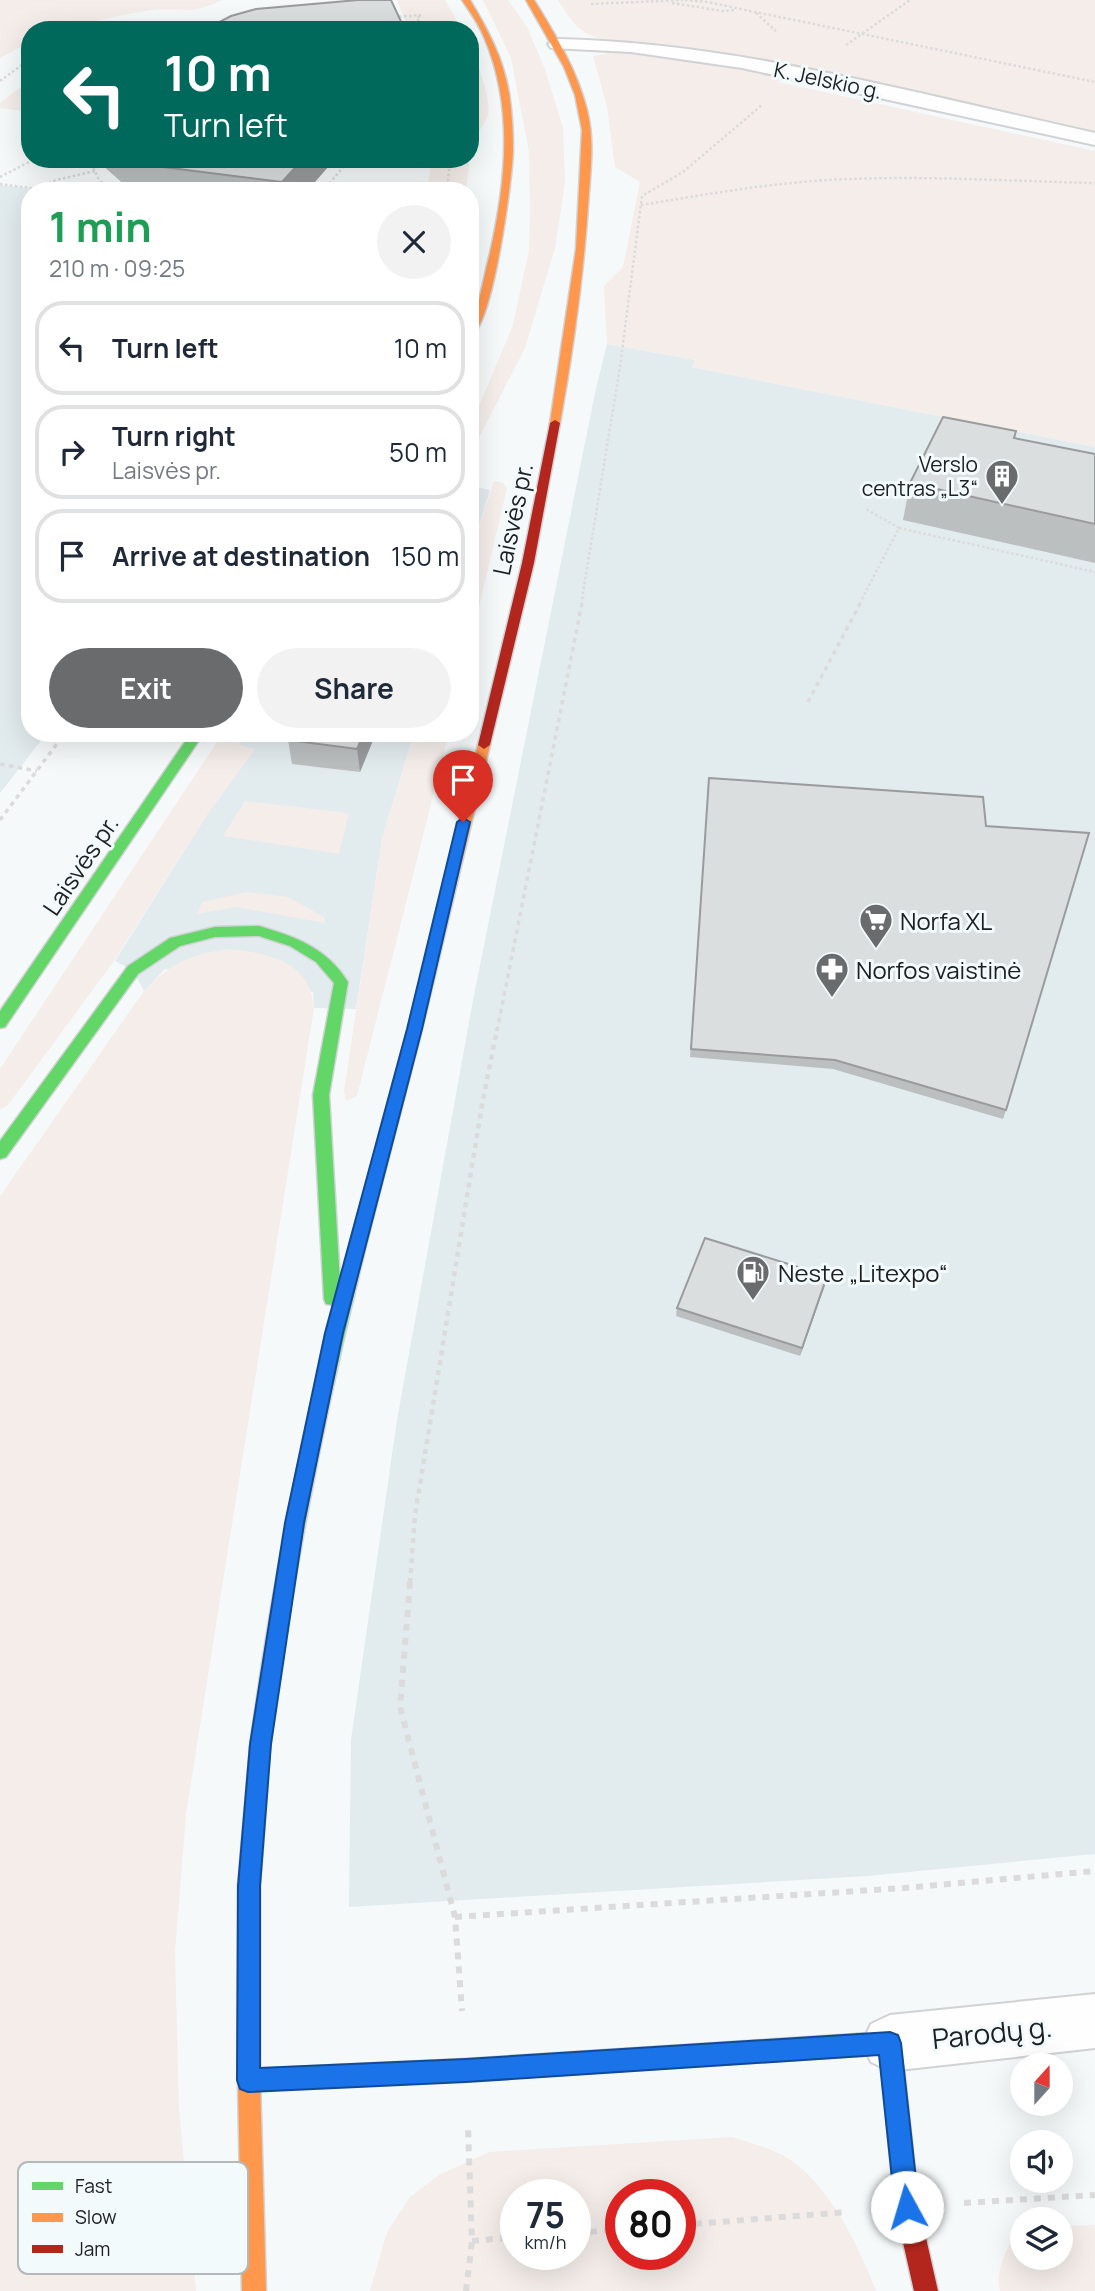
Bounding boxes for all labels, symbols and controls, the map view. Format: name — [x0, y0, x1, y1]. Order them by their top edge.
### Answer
text: 10 m — [164, 39, 272, 106]
icon: left — [49, 49, 140, 140]
street label: K. Jelskio g. — [771, 55, 885, 105]
text: Turn left — [164, 103, 288, 147]
text: 1 min — [49, 197, 152, 255]
button: close — [377, 205, 451, 279]
text: 210 m · 09:25 — [49, 252, 185, 284]
icon: left — [53, 329, 91, 367]
text: Turn left — [112, 330, 219, 366]
text: 10 m — [394, 330, 447, 366]
text: Turn right — [112, 418, 236, 454]
icon: right — [53, 433, 91, 471]
text: 50 m — [389, 434, 447, 470]
place label: Verslo centras „L3“ — [862, 450, 978, 502]
text: Laisvės pr. — [112, 454, 221, 486]
building icon: Verslo centras „L3“ — [983, 457, 1021, 506]
street label: Laisvės pr. — [484, 460, 540, 578]
icon: arrive — [53, 537, 91, 575]
text: Arrive at destination — [112, 538, 370, 574]
text: 150 m — [391, 538, 459, 574]
button: Exit — [49, 648, 243, 728]
button: Share — [257, 648, 451, 728]
pin — [433, 750, 493, 822]
icon: arrive — [444, 761, 482, 799]
street label: Laisvės pr. — [34, 809, 126, 921]
supermarket icon: Norfa XL — [857, 901, 895, 950]
place label: Norfa XL — [900, 904, 992, 937]
pharmacy icon: Norfos vaistinė — [813, 950, 851, 999]
place label: Norfos vaistinė — [856, 953, 1021, 986]
fuel station icon: Neste „Litexpo“ — [734, 1253, 772, 1302]
place label: Neste „Litexpo“ — [778, 1256, 948, 1289]
street label: Parodų g. — [930, 2007, 1054, 2057]
north arrow — [1010, 2053, 1073, 2116]
map controls — [1010, 2053, 1073, 2270]
button: sound — [1010, 2130, 1073, 2193]
legend — [18, 2162, 248, 2274]
position arrow — [870, 2170, 944, 2244]
text: Fast — [75, 2173, 112, 2199]
speed limit sign: 80 — [605, 2179, 696, 2270]
text: 75 — [526, 2191, 565, 2239]
text: Slow — [75, 2204, 117, 2230]
button: layers — [1010, 2207, 1073, 2270]
text: km/h — [525, 2230, 566, 2254]
text: Jam — [75, 2236, 110, 2262]

